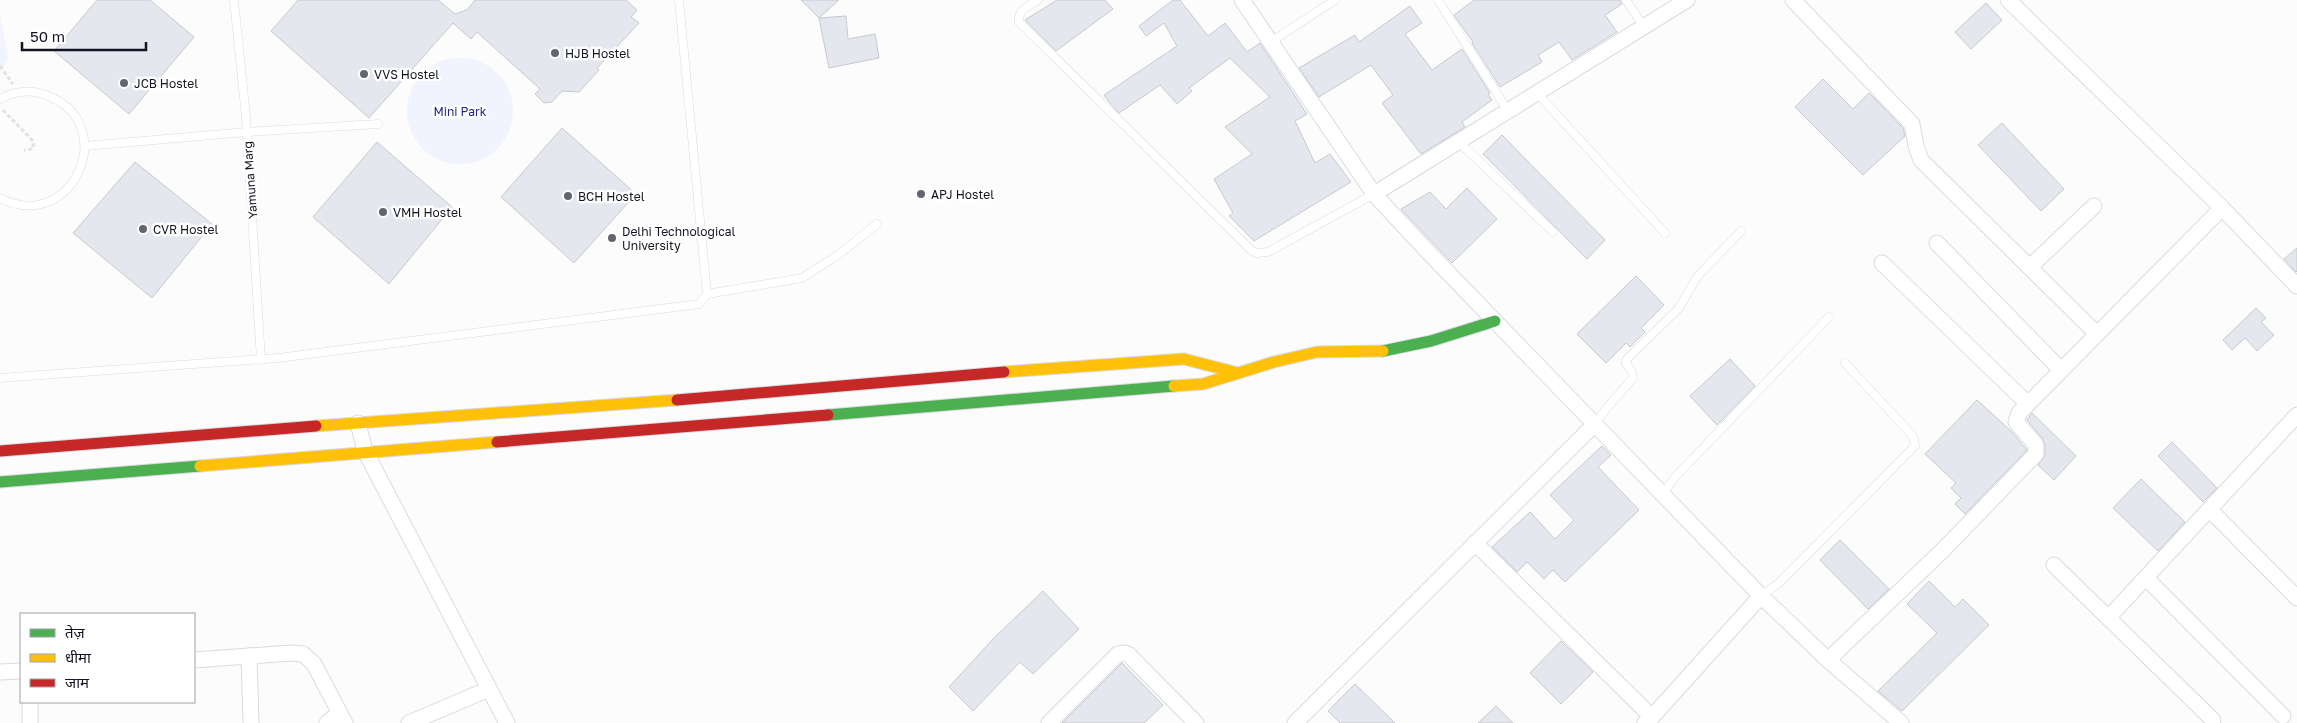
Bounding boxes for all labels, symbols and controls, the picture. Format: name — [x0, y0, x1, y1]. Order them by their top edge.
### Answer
scale bar — [22, 20, 146, 52]
text: 50 m — [30, 27, 65, 45]
place label: HJB Hostel — [565, 46, 630, 61]
marker: HJB Hostel — [549, 47, 561, 59]
place label: VVS Hostel — [374, 67, 439, 82]
marker: VVS Hostel — [358, 68, 370, 80]
place label: JCB Hostel — [134, 76, 198, 91]
marker: JCB Hostel — [118, 77, 130, 89]
park label: Mini Park — [433, 104, 487, 119]
street label: Yamuna Marg — [240, 141, 260, 219]
place label: APJ Hostel — [931, 187, 994, 202]
marker: APJ Hostel — [915, 188, 927, 200]
place label: BCH Hostel — [578, 189, 645, 204]
marker: BCH Hostel — [562, 190, 574, 202]
place label: VMH Hostel — [393, 205, 462, 220]
marker: VMH Hostel — [377, 206, 389, 218]
place label: CVR Hostel — [153, 222, 219, 237]
marker: CVR Hostel — [137, 223, 149, 235]
place label: Delhi Technological University — [622, 224, 735, 253]
marker: Delhi Technological University — [606, 232, 618, 244]
legend — [20, 613, 195, 703]
text: तेज़ — [65, 623, 86, 641]
text: धीमा — [65, 648, 92, 666]
text: जाम — [65, 673, 90, 691]

